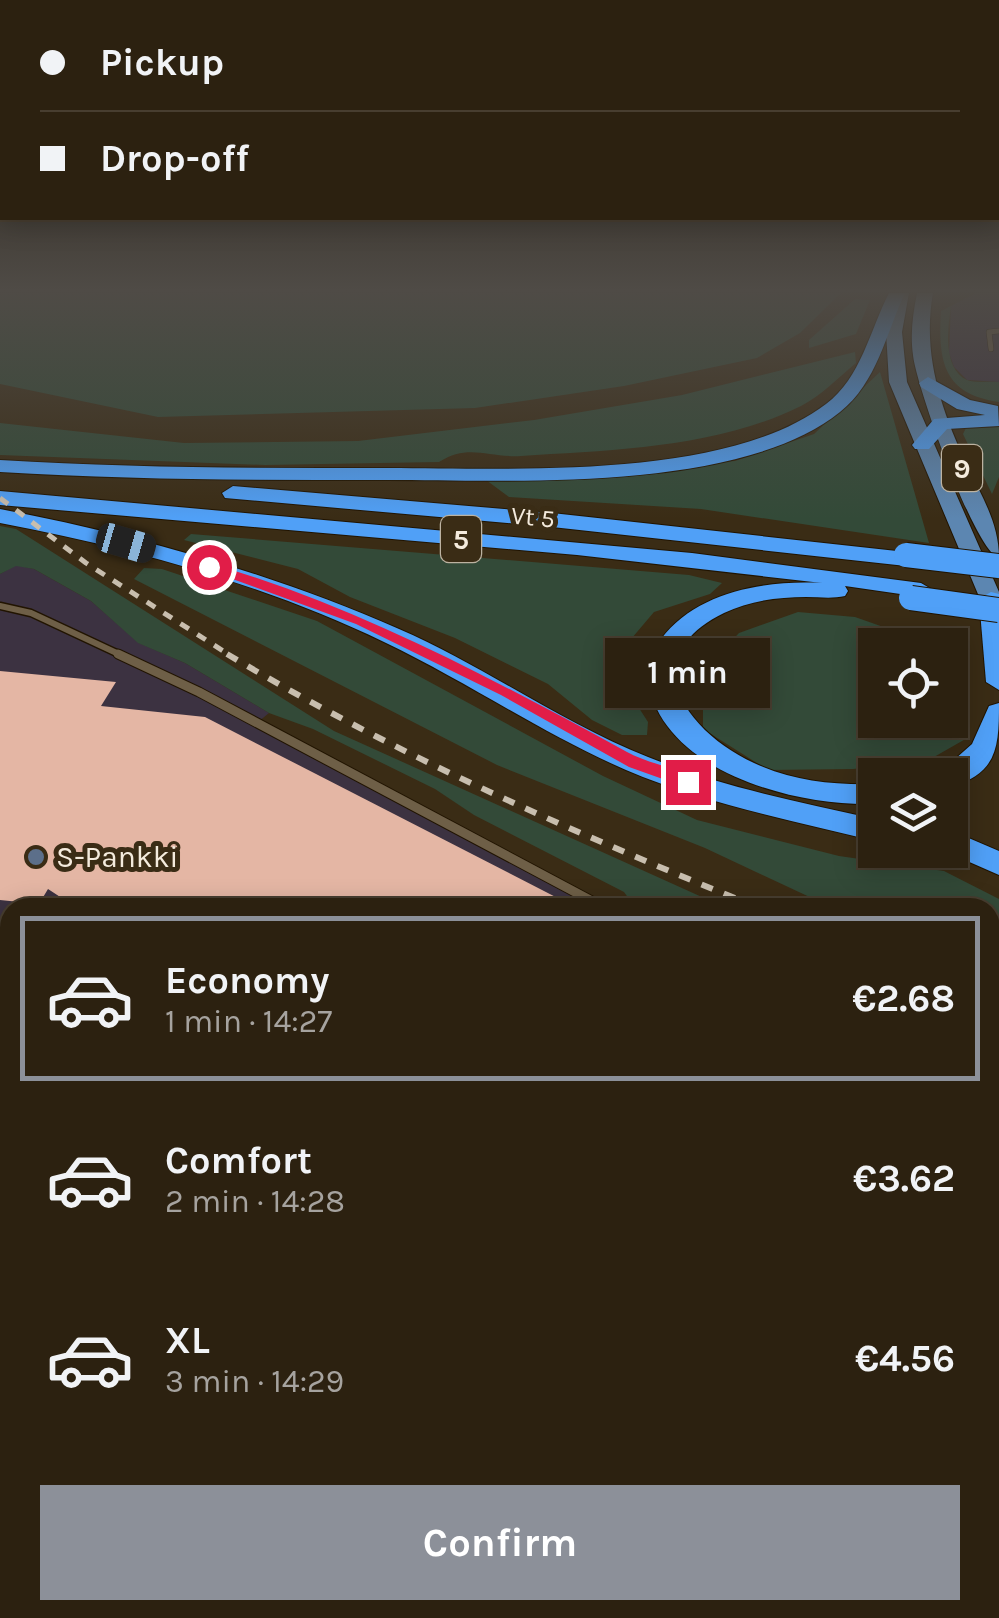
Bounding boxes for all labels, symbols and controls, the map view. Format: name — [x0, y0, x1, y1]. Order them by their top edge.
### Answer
text: Pickup — [100, 40, 224, 85]
text: Drop-off — [100, 136, 249, 181]
road number: 9 — [942, 445, 982, 491]
street label: Vt 5 — [510, 501, 556, 533]
road number: 5 — [441, 516, 481, 562]
car — [93, 520, 159, 566]
route start — [187, 545, 232, 590]
map controls — [858, 628, 968, 868]
button: locate — [858, 628, 968, 738]
callout: 1 min — [606, 637, 770, 707]
text: 1 min — [647, 654, 728, 691]
button: layers — [858, 758, 968, 868]
route end — [666, 760, 711, 805]
place label: S-Pankki — [56, 839, 179, 875]
marker: S-Pankki — [25, 846, 47, 868]
icon: car — [45, 954, 135, 1044]
text: Economy — [165, 958, 329, 1003]
text: €2.68 — [852, 976, 955, 1021]
text: 1 min · 14:27 — [165, 1003, 332, 1040]
icon: car — [45, 1134, 135, 1224]
text: Comfort — [165, 1138, 312, 1183]
text: €3.62 — [853, 1156, 955, 1201]
text: 2 min · 14:28 — [165, 1183, 345, 1220]
icon: car — [45, 1314, 135, 1404]
text: XL — [165, 1318, 210, 1363]
text: €4.56 — [855, 1336, 955, 1381]
text: 3 min · 14:29 — [165, 1363, 344, 1400]
button: Confirm — [40, 1485, 960, 1600]

